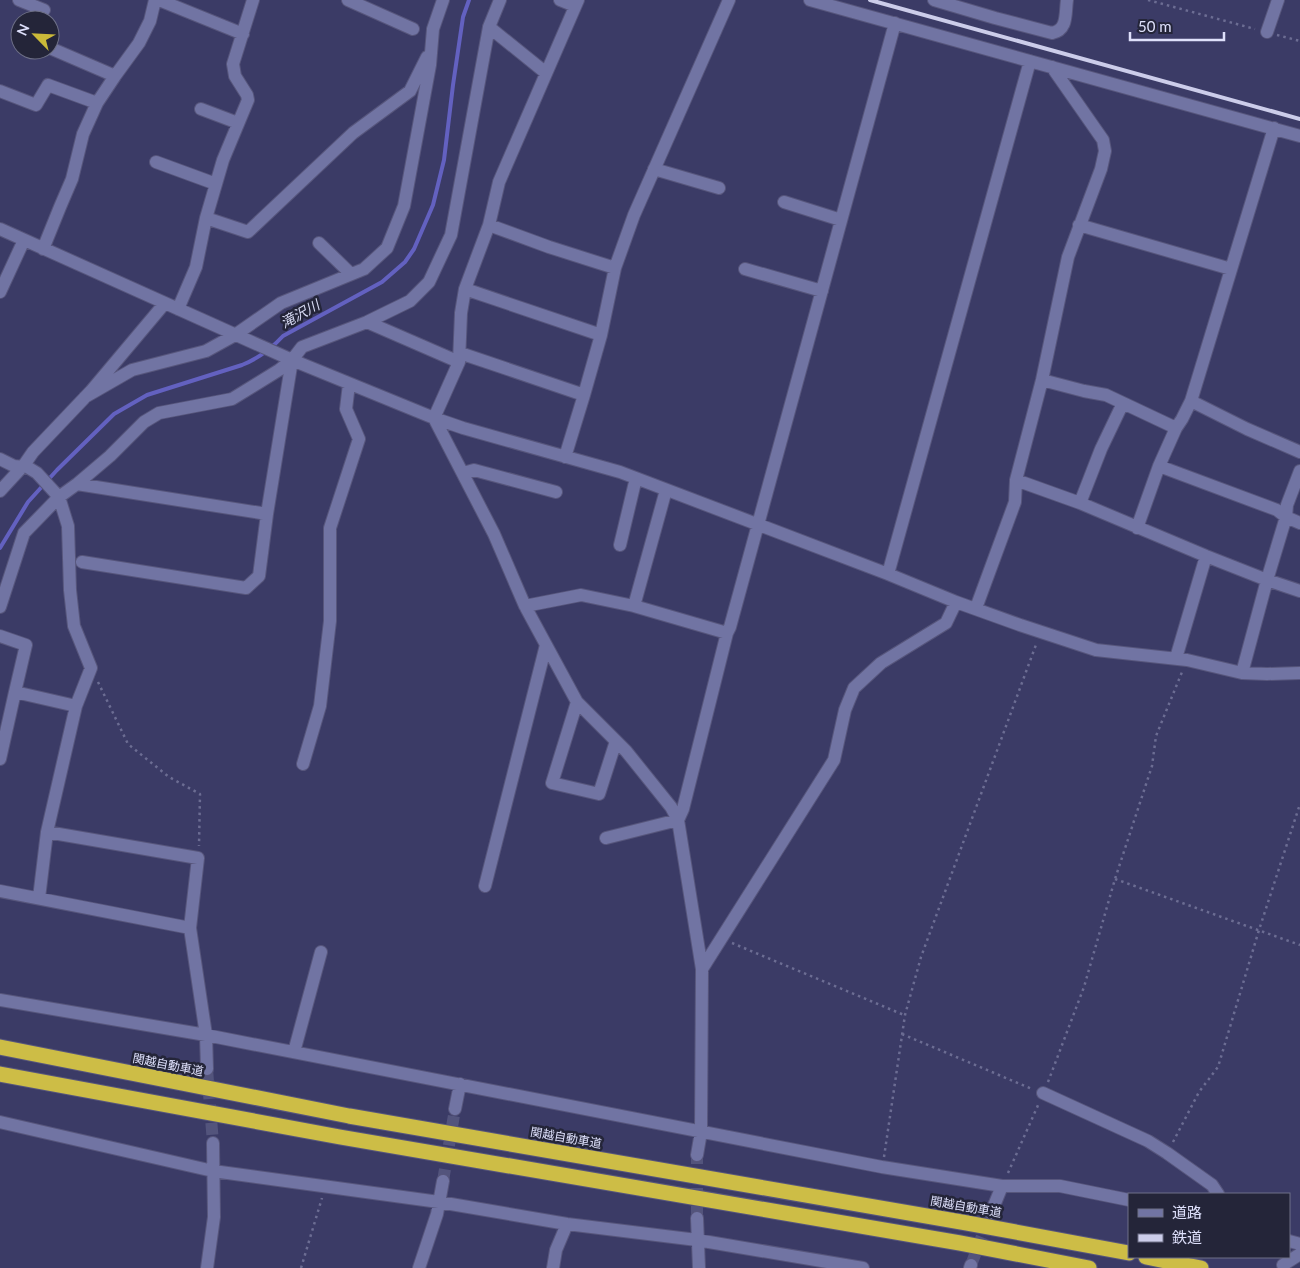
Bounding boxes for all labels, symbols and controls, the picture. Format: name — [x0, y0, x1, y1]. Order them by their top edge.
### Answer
north arrow — [10, 10, 60, 60]
scale bar — [1130, 10, 1224, 42]
text: 50 m — [1138, 17, 1172, 35]
text: N — [13, 21, 33, 38]
water label: 滝沢川 — [277, 295, 324, 331]
street label: 関越自動車道 — [131, 1050, 205, 1079]
street label: 関越自動車道 — [529, 1124, 603, 1151]
street label: 関越自動車道 — [929, 1193, 1003, 1220]
legend — [1128, 1193, 1290, 1258]
text: 道路 — [1172, 1203, 1202, 1221]
text: 鉄道 — [1172, 1228, 1202, 1246]

